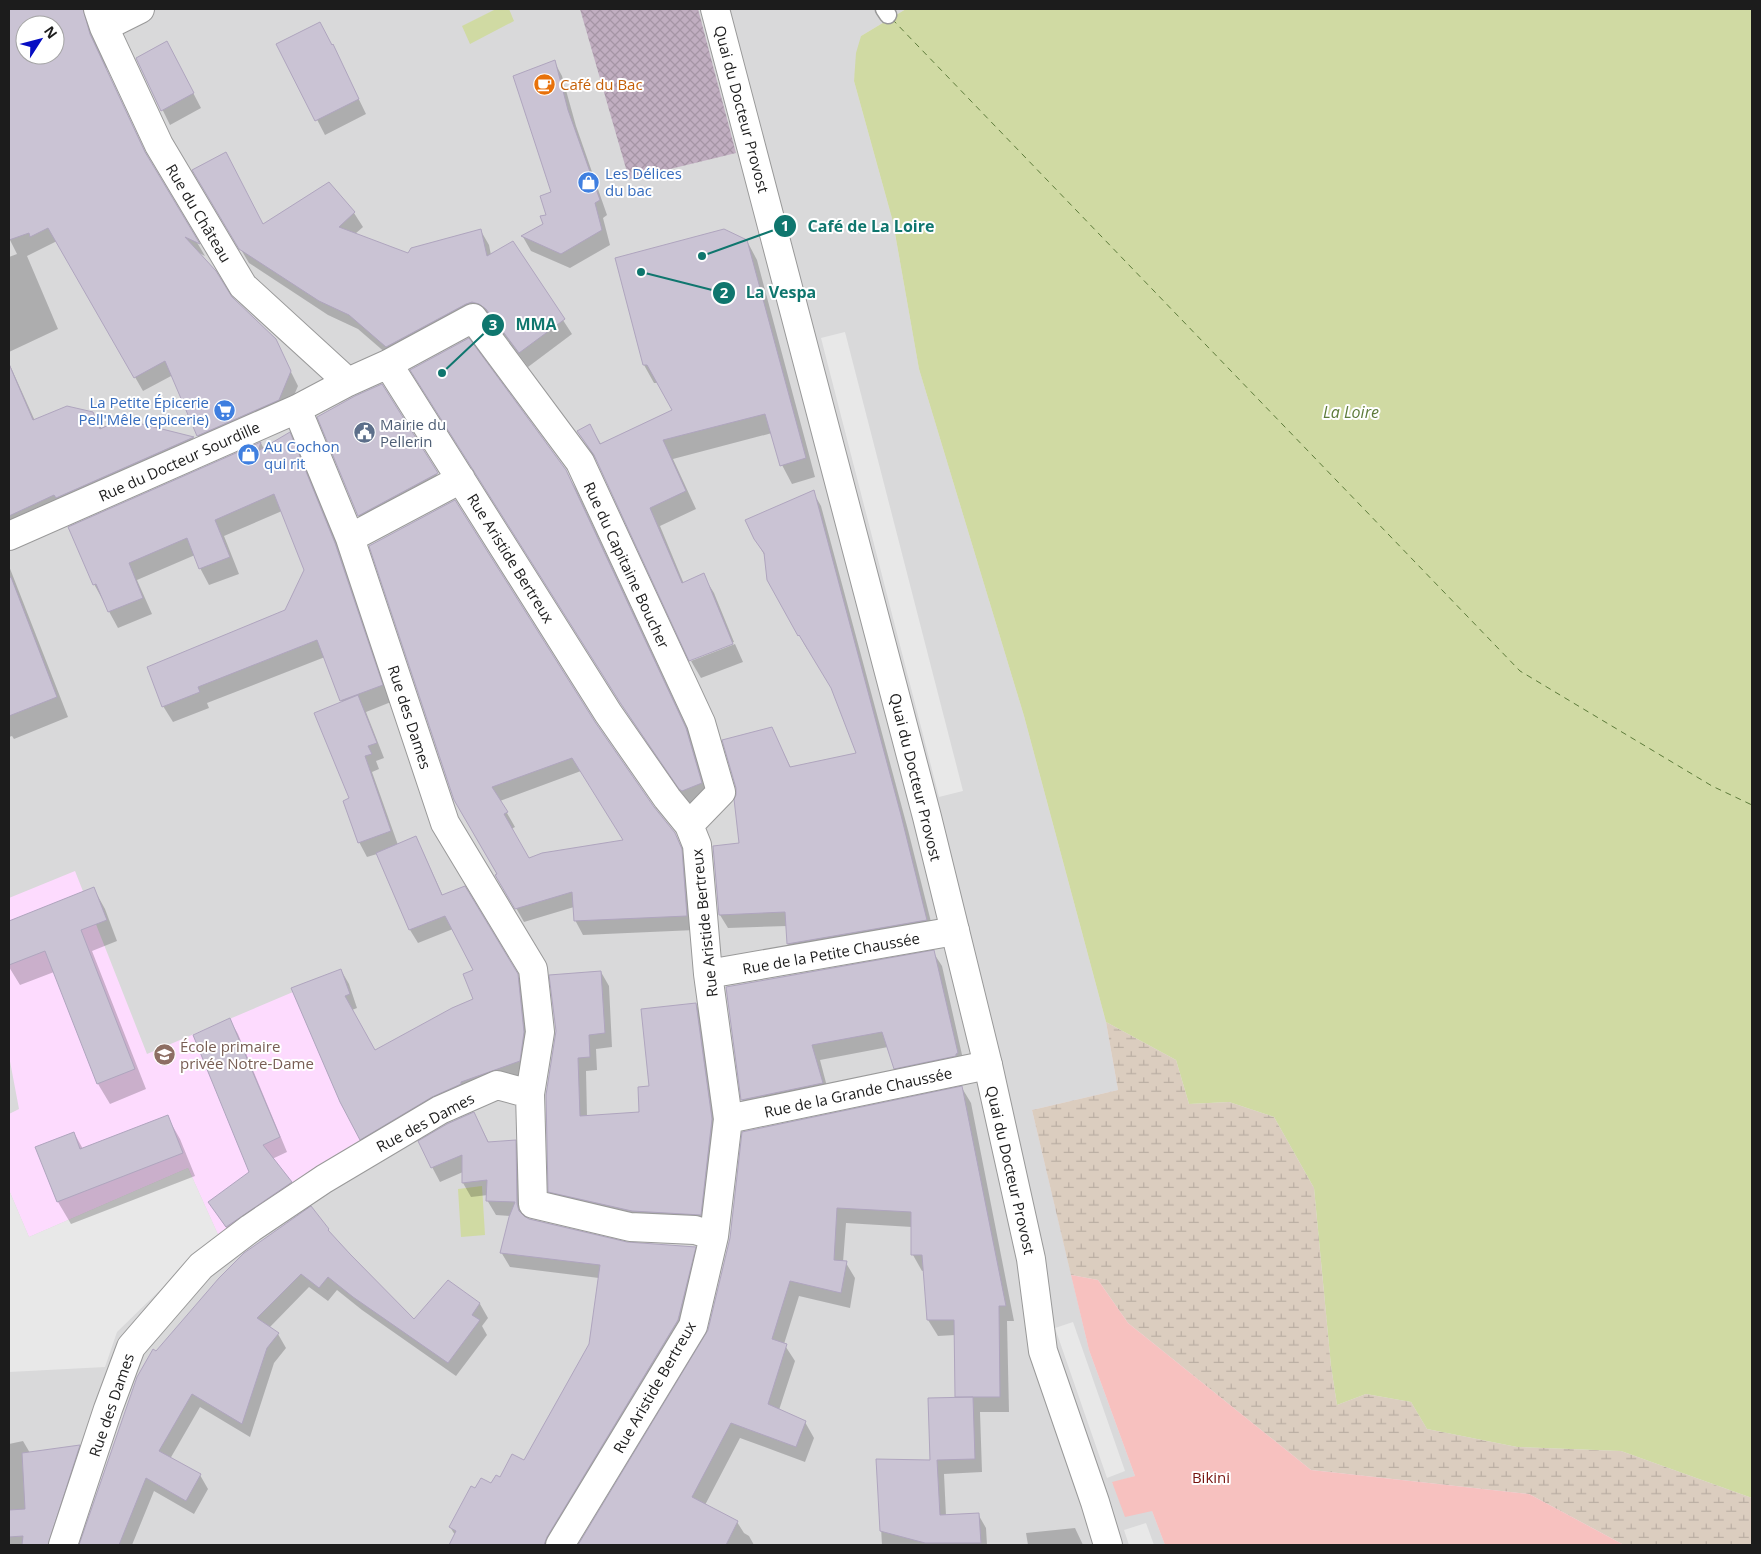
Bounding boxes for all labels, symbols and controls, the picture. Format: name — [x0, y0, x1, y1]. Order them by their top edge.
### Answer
north arrow — [15, 15, 65, 65]
text: N — [40, 22, 62, 42]
street label: Quai du Docteur Provost — [710, 23, 774, 195]
cafe icon: Café du Bac — [532, 72, 556, 96]
place label: Café du Bac — [560, 74, 643, 94]
street label: Rue du Château — [162, 160, 236, 266]
place label: Les Délices du bac — [605, 163, 682, 200]
shop icon: Les Délices du bac — [577, 170, 601, 194]
callout: Café de La Loire — [773, 211, 945, 242]
text: 1 — [781, 215, 789, 235]
text: Café de La Loire — [808, 215, 934, 237]
callout: La Vespa — [711, 277, 827, 308]
text: La Vespa — [746, 281, 816, 303]
text: 2 — [720, 282, 729, 302]
callout: MMA — [481, 309, 567, 340]
text: MMA — [515, 313, 558, 335]
text: 3 — [489, 314, 497, 334]
place label: La Petite Épicerie Pell'Mêle (epicerie) — [78, 392, 209, 429]
supermarket icon: La Petite Épicerie Pell'Mêle (epicerie) — [213, 399, 237, 423]
water label: La Loire — [1323, 401, 1379, 423]
place label: Mairie du Pellerin — [380, 414, 446, 451]
street label: Rue du Docteur Sourdille — [95, 416, 263, 506]
public building icon: Mairie du Pellerin — [352, 421, 376, 445]
place label: Au Cochon qui rit — [264, 436, 340, 473]
shop icon: Au Cochon qui rit — [236, 443, 260, 467]
street label: Rue du Capitaine Boucher — [580, 478, 674, 652]
street label: Rue Aristide Bertreux — [463, 489, 559, 627]
street label: Rue des Dames — [384, 663, 436, 771]
street label: Quai du Docteur Provost — [885, 691, 947, 863]
street label: Rue Aristide Bertreux — [686, 848, 722, 998]
street label: Rue de la Petite Chaussée — [741, 928, 921, 978]
place label: École primaire privée Notre-Dame — [180, 1036, 314, 1073]
school or university icon: École primaire privée Notre-Dame — [152, 1043, 176, 1067]
street label: Rue de la Grande Chaussée — [762, 1062, 954, 1122]
street label: Quai du Docteur Provost — [982, 1084, 1040, 1256]
street label: Rue des Dames — [373, 1088, 477, 1156]
street label: Rue Aristide Bertreux — [608, 1317, 700, 1457]
street label: Rue des Dames — [84, 1351, 138, 1459]
park label: Bikini — [1192, 1467, 1230, 1487]

